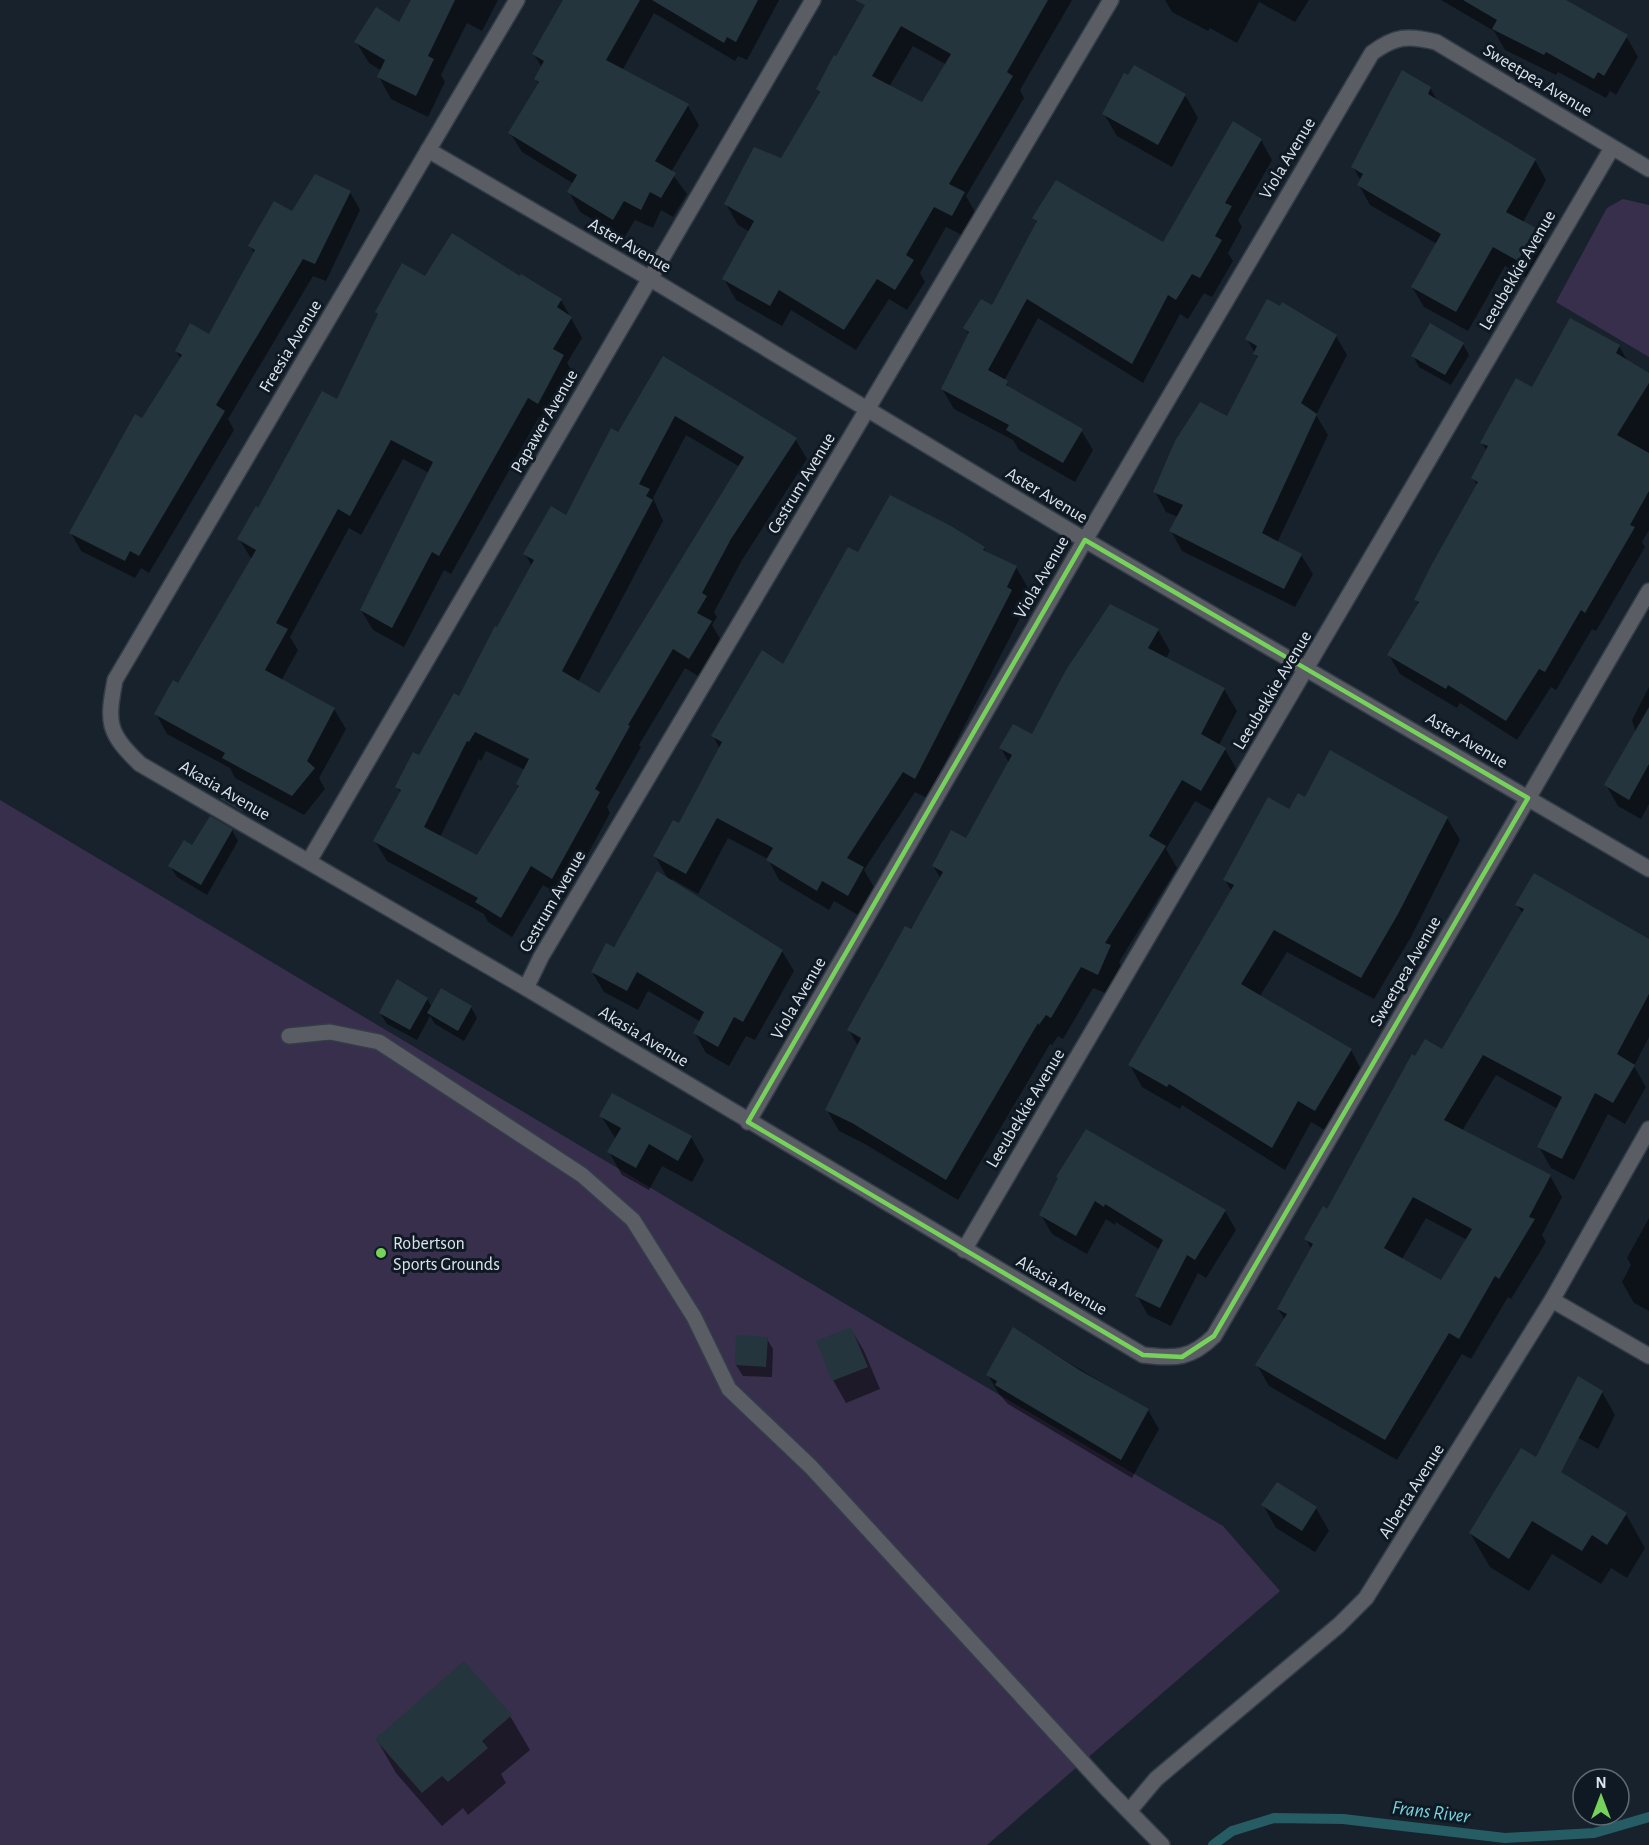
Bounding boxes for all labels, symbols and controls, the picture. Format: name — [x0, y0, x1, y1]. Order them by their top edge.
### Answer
street label: Sweetpea Avenue — [1480, 41, 1595, 120]
street label: Viola Avenue — [1257, 115, 1319, 202]
street label: Leeubekkie Avenue — [1476, 208, 1559, 333]
street label: Aster Avenue — [585, 215, 674, 277]
street label: Freesia Avenue — [256, 297, 325, 396]
street label: Papawer Avenue — [508, 367, 582, 476]
street label: Cestrum Avenue — [765, 430, 839, 537]
street label: Aster Avenue — [1002, 464, 1091, 527]
street label: Viola Avenue — [1011, 533, 1073, 622]
street label: Leeubekkie Avenue — [1230, 628, 1315, 753]
street label: Aster Avenue — [1422, 709, 1511, 772]
street label: Akasia Avenue — [176, 758, 273, 824]
street label: Cestrum Avenue — [516, 847, 589, 956]
street label: Sweetpea Avenue — [1367, 913, 1445, 1030]
street label: Viola Avenue — [768, 954, 830, 1043]
street label: Akasia Avenue — [595, 1003, 692, 1071]
street label: Leeubekkie Avenue — [983, 1046, 1068, 1171]
place label: Robertson Sports Grounds — [393, 1235, 500, 1274]
marker: Robertson Sports Grounds — [374, 1246, 388, 1260]
street label: Akasia Avenue — [1013, 1253, 1110, 1319]
street label: Alberta Avenue — [1376, 1441, 1448, 1542]
north arrow — [1571, 1767, 1631, 1827]
text: N — [1595, 1775, 1607, 1791]
water label: Frans River — [1391, 1797, 1472, 1827]

